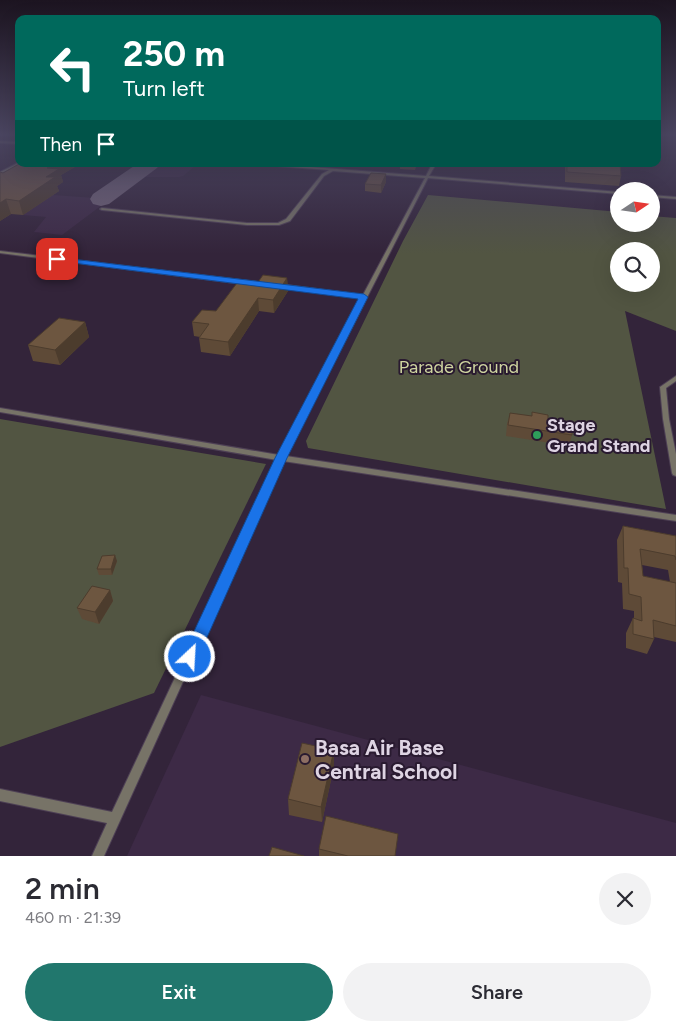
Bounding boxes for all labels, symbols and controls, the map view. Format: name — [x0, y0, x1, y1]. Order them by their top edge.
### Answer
text: 250 m — [123, 33, 225, 75]
icon: left — [40, 35, 105, 100]
text: Turn left — [123, 75, 205, 102]
icon: arrive — [92, 130, 120, 158]
text: Then — [40, 133, 82, 156]
north arrow — [610, 182, 660, 232]
map controls — [610, 182, 660, 292]
pin — [36, 238, 78, 280]
button: search — [610, 242, 660, 292]
icon: arrive — [43, 245, 71, 273]
park label: Parade Ground — [399, 356, 519, 378]
place label: Stage Grand Stand — [547, 414, 651, 457]
marker: Stage Grand Stand — [531, 429, 543, 441]
position arrow — [163, 630, 215, 682]
place label: Basa Air Base Central School — [315, 735, 457, 784]
marker: Basa Air Base Central School — [299, 753, 311, 765]
text: 2 min — [25, 870, 100, 907]
button: close — [599, 873, 651, 925]
text: 460 m · 21:39 — [25, 908, 121, 927]
button: Exit — [25, 963, 333, 1021]
button: Share — [343, 963, 651, 1021]

